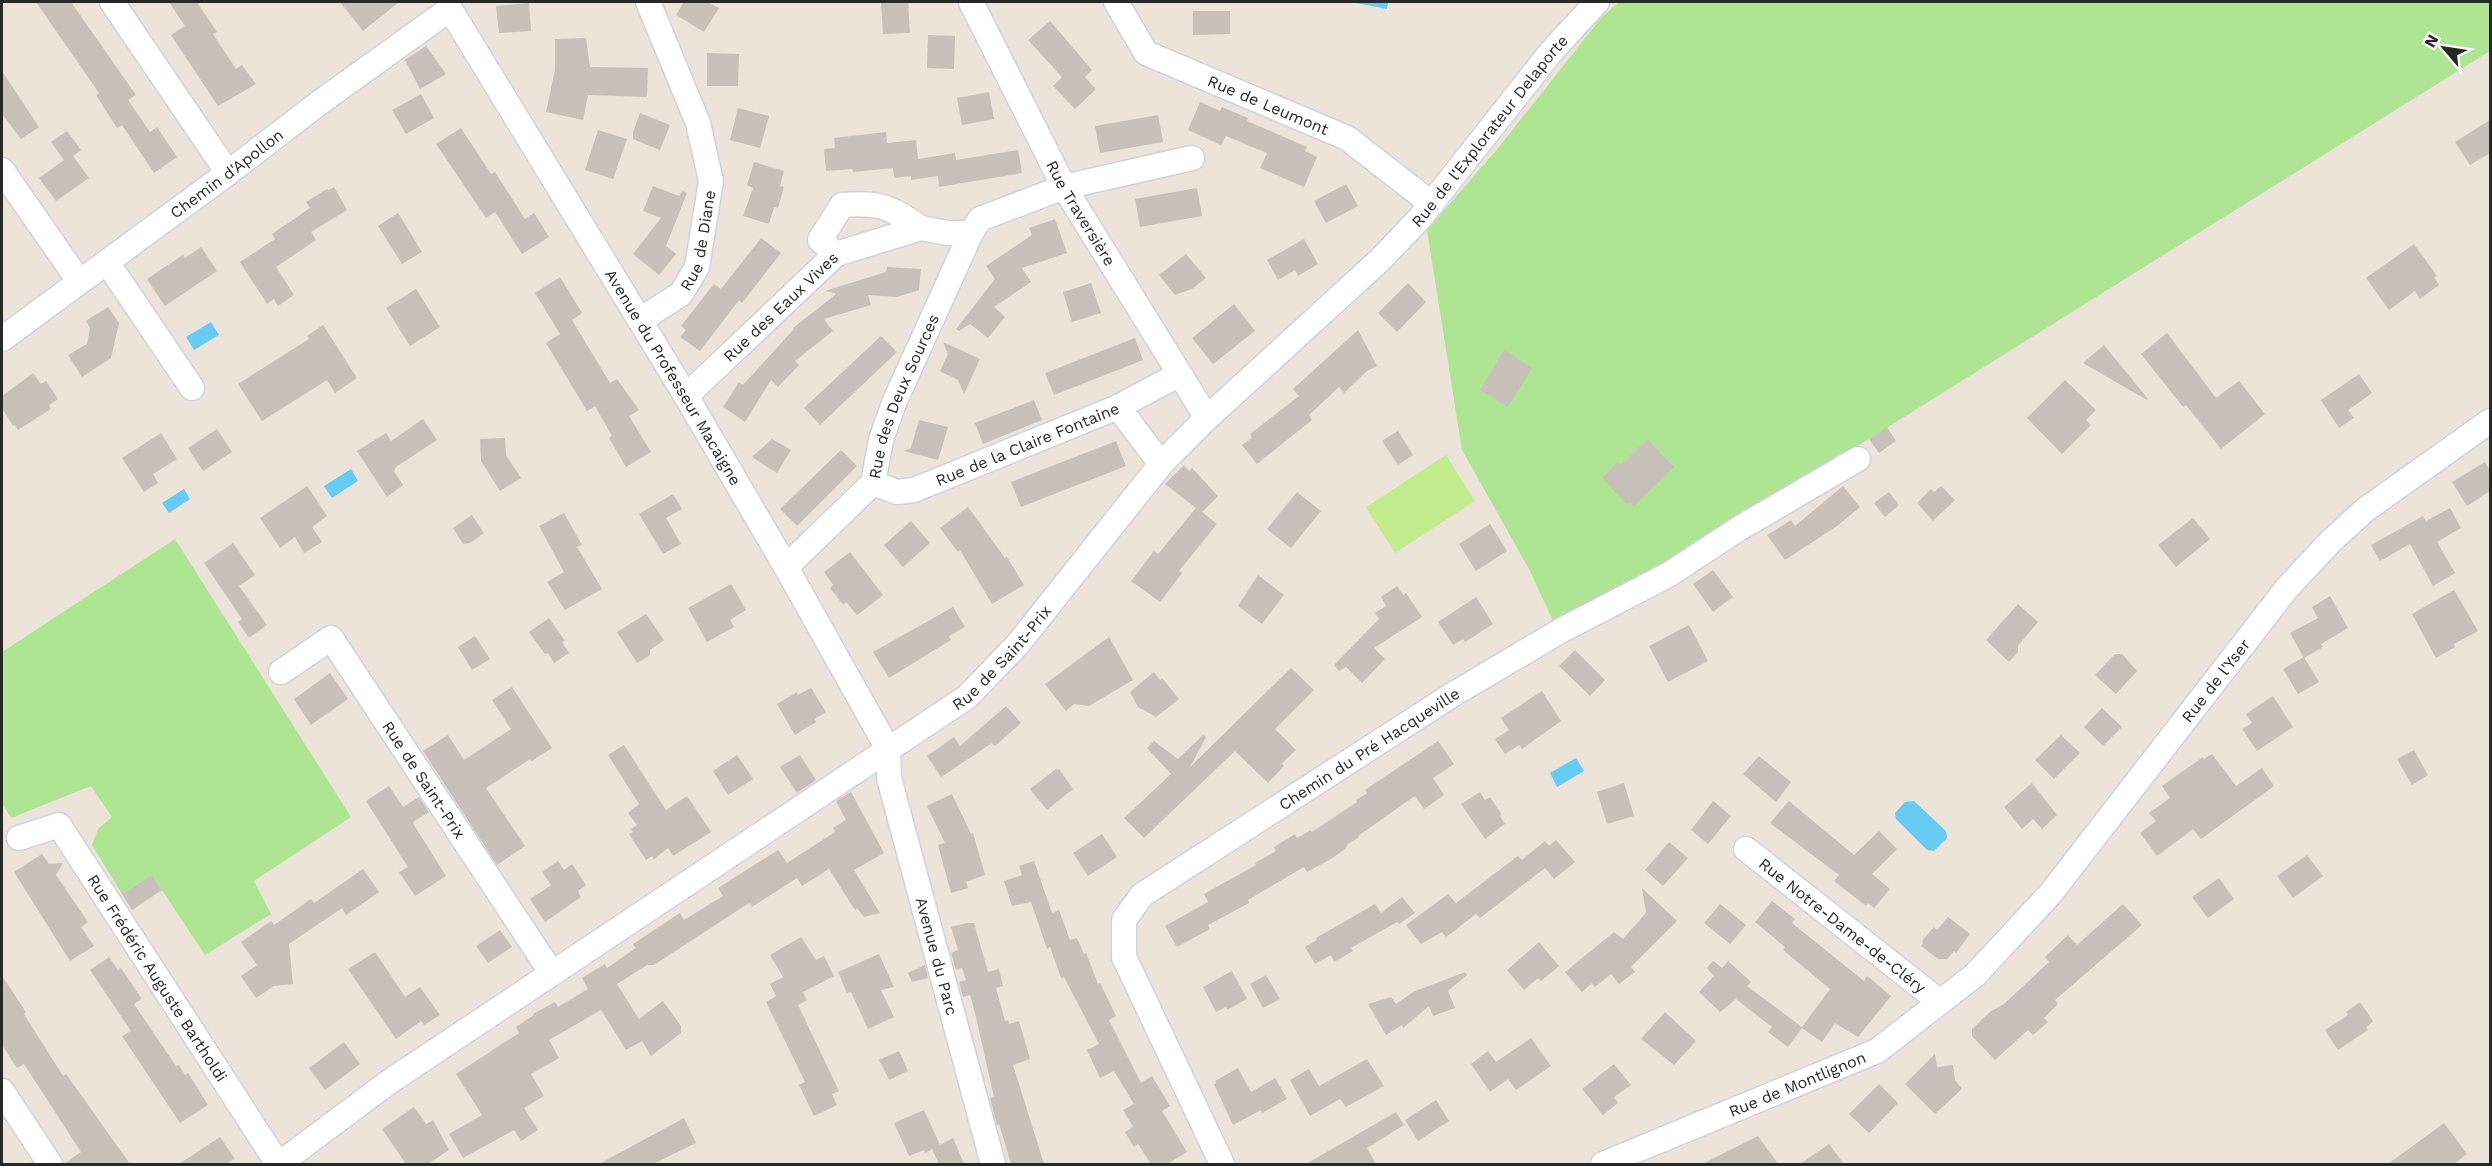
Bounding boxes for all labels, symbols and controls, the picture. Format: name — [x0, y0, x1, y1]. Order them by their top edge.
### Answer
north arrow — [2414, 18, 2474, 78]
street label: Rue de l'Explorateur Delaporte — [1408, 31, 1572, 231]
text: N — [2420, 31, 2443, 51]
street label: Rue de Leumont — [1205, 71, 1332, 139]
street label: Chemin d'Apollon — [166, 125, 287, 222]
street label: Rue Traversière — [1042, 157, 1119, 269]
street label: Rue de Diane — [676, 189, 719, 294]
street label: Rue des Eaux Vives — [719, 248, 842, 366]
street label: Avenue du Professeur Macaigne — [601, 266, 745, 489]
street label: Rue des Deux Sources — [865, 311, 943, 480]
street label: Rue de la Claire Fontaine — [933, 399, 1122, 490]
street label: Rue de Saint-Prix — [949, 601, 1055, 714]
street label: Rue de l'Yser — [2178, 635, 2254, 726]
street label: Chemin du Pré Hacqueville — [1275, 684, 1463, 814]
street label: Rue de Saint-Prix — [378, 718, 469, 842]
street label: Rue Notre-Dame-de-Cléry — [1755, 854, 1930, 998]
street label: Rue Frédéric Auguste Bartholdi — [83, 871, 231, 1085]
street label: Avenue du Parc — [912, 895, 962, 1017]
street label: Rue de Montlignon — [1726, 1048, 1869, 1121]

